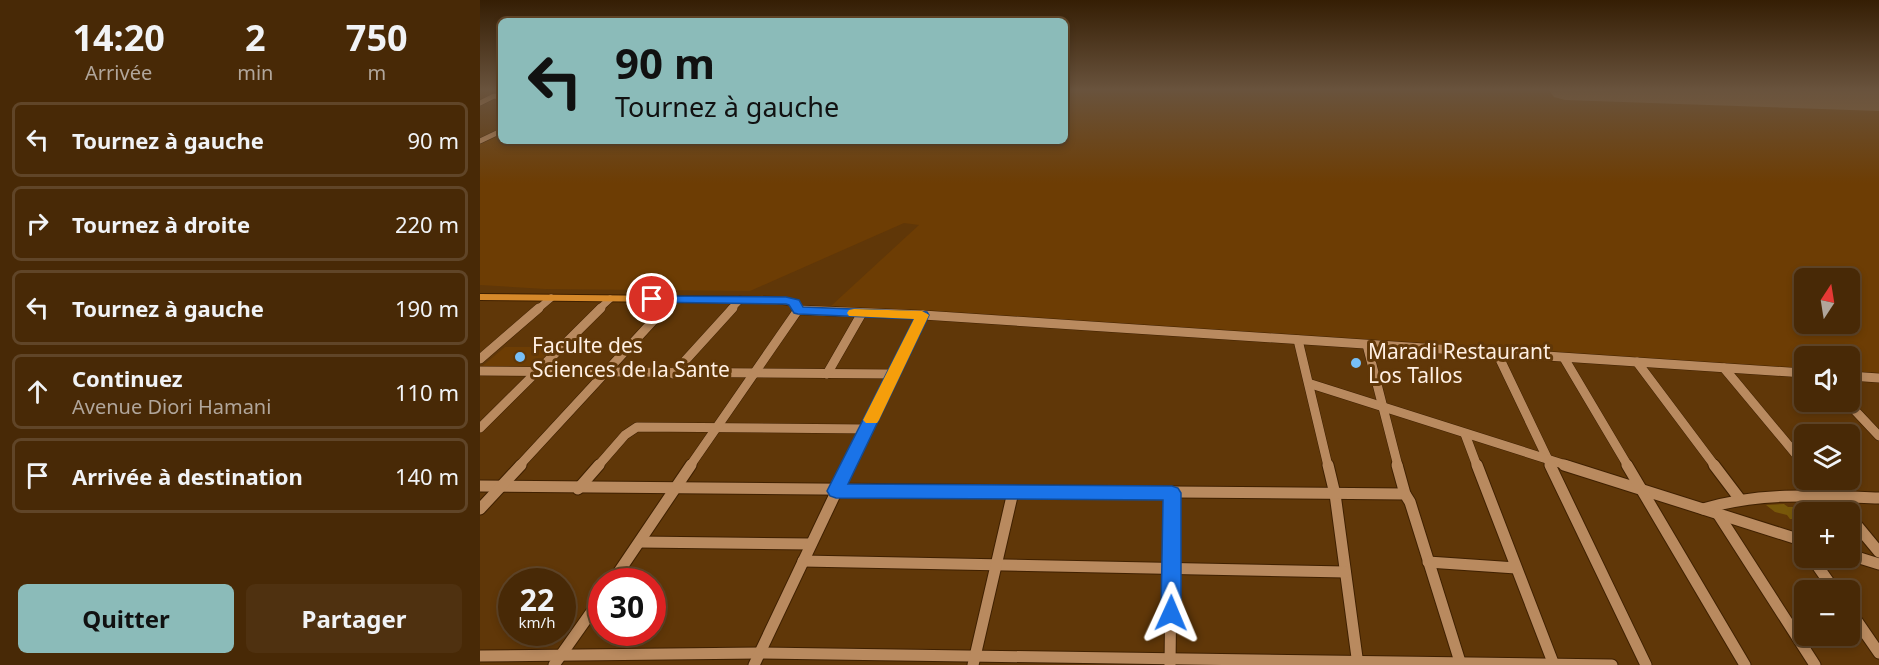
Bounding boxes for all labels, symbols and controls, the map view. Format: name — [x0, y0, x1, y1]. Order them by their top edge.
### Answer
text: 14:20 — [72, 13, 165, 62]
text: 2 — [245, 13, 266, 62]
text: 750 — [346, 13, 408, 62]
text: 90 m — [615, 34, 715, 91]
icon: left — [516, 42, 594, 120]
text: Arrivée — [85, 59, 152, 86]
text: min — [237, 59, 273, 86]
text: m — [367, 59, 386, 86]
text: Tournez à gauche — [615, 88, 839, 125]
icon: left — [21, 123, 54, 156]
text: Tournez à gauche — [72, 125, 264, 155]
text: 90 m — [408, 125, 459, 155]
icon: right — [21, 207, 54, 240]
text: Tournez à droite — [72, 209, 250, 239]
text: 220 m — [395, 209, 459, 239]
north arrow — [1794, 268, 1860, 334]
map controls — [1794, 268, 1860, 646]
pin — [626, 273, 677, 324]
icon: arrive — [635, 282, 668, 315]
icon: left — [21, 291, 54, 324]
text: Tournez à gauche — [72, 293, 264, 323]
text: 190 m — [395, 293, 459, 323]
place label: Faculte des Sciences de la Sante — [532, 331, 730, 383]
place label: Maradi Restaurant Los Tallos — [1368, 337, 1551, 389]
button: sound — [1794, 346, 1860, 412]
marker: Faculte des Sciences de la Sante — [513, 350, 527, 364]
marker: Maradi Restaurant Los Tallos — [1349, 356, 1363, 370]
text: Continuez — [72, 363, 183, 393]
icon: ahead — [21, 375, 54, 408]
text: 110 m — [395, 377, 459, 407]
text: Avenue Diori Hamani — [72, 393, 271, 420]
button: layers — [1794, 424, 1860, 490]
icon: arrive — [21, 459, 54, 492]
text: Arrivée à destination — [72, 461, 303, 491]
text: 140 m — [395, 461, 459, 491]
button: + — [1794, 502, 1860, 568]
speed limit sign: 30 — [588, 568, 666, 646]
text: 22 — [520, 579, 554, 620]
button: − — [1794, 580, 1860, 646]
position arrow — [1139, 581, 1203, 645]
button: Quitter — [18, 584, 234, 653]
button: Partager — [246, 584, 462, 653]
text: km/h — [519, 612, 555, 632]

